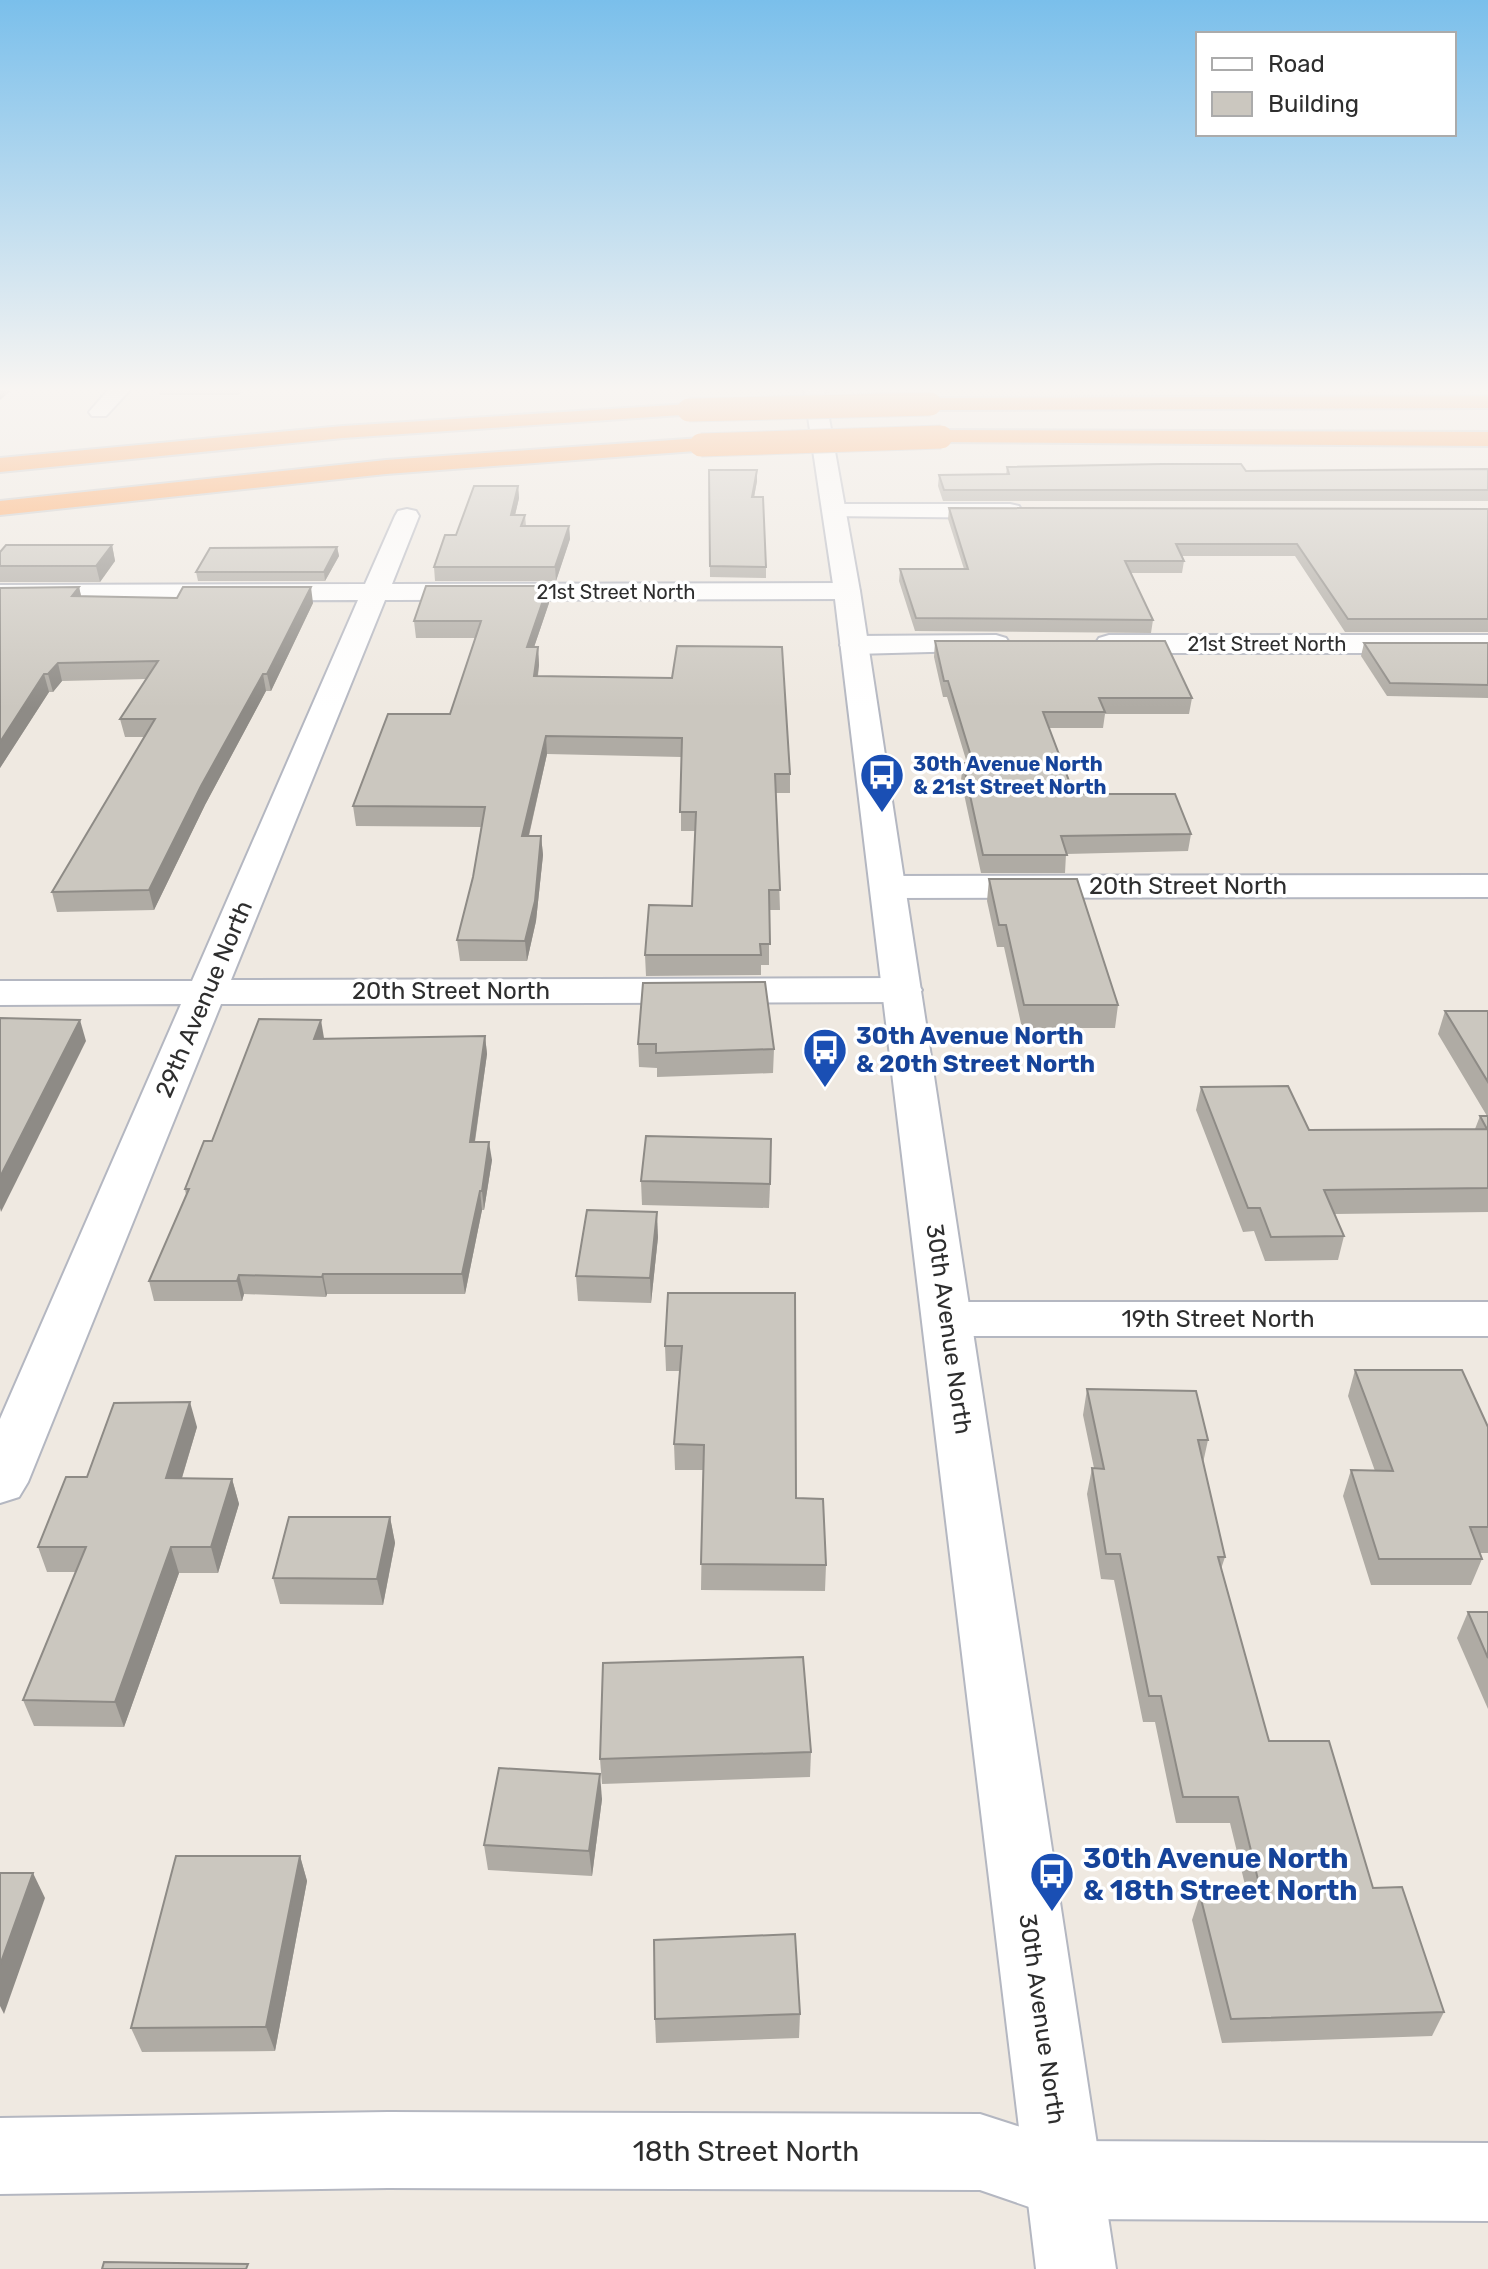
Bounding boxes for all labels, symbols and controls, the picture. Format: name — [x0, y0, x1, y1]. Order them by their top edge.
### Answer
legend — [1196, 32, 1456, 136]
text: Road — [1268, 50, 1325, 78]
text: Building — [1268, 90, 1359, 118]
street label: 21st Street North — [537, 580, 695, 604]
street label: 21st Street North — [1188, 632, 1346, 656]
bus stop icon: 30th Avenue North & 21st Street North — [858, 751, 906, 814]
place label: 30th Avenue North & 21st Street North — [913, 752, 1107, 799]
street label: 20th Street North — [1089, 872, 1287, 900]
street label: 29th Avenue North — [150, 896, 258, 1102]
street label: 20th Street North — [352, 977, 550, 1005]
place label: 30th Avenue North & 20th Street North — [856, 1022, 1095, 1078]
bus stop icon: 30th Avenue North & 20th Street North — [801, 1026, 849, 1089]
street label: 30th Avenue North — [920, 1222, 978, 1436]
street label: 19th Street North — [1121, 1305, 1315, 1333]
place label: 30th Avenue North & 18th Street North — [1083, 1842, 1358, 1907]
bus stop icon: 30th Avenue North & 18th Street North — [1028, 1850, 1076, 1913]
street label: 30th Avenue North — [1013, 1912, 1071, 2126]
street label: 18th Street North — [633, 2135, 859, 2168]

